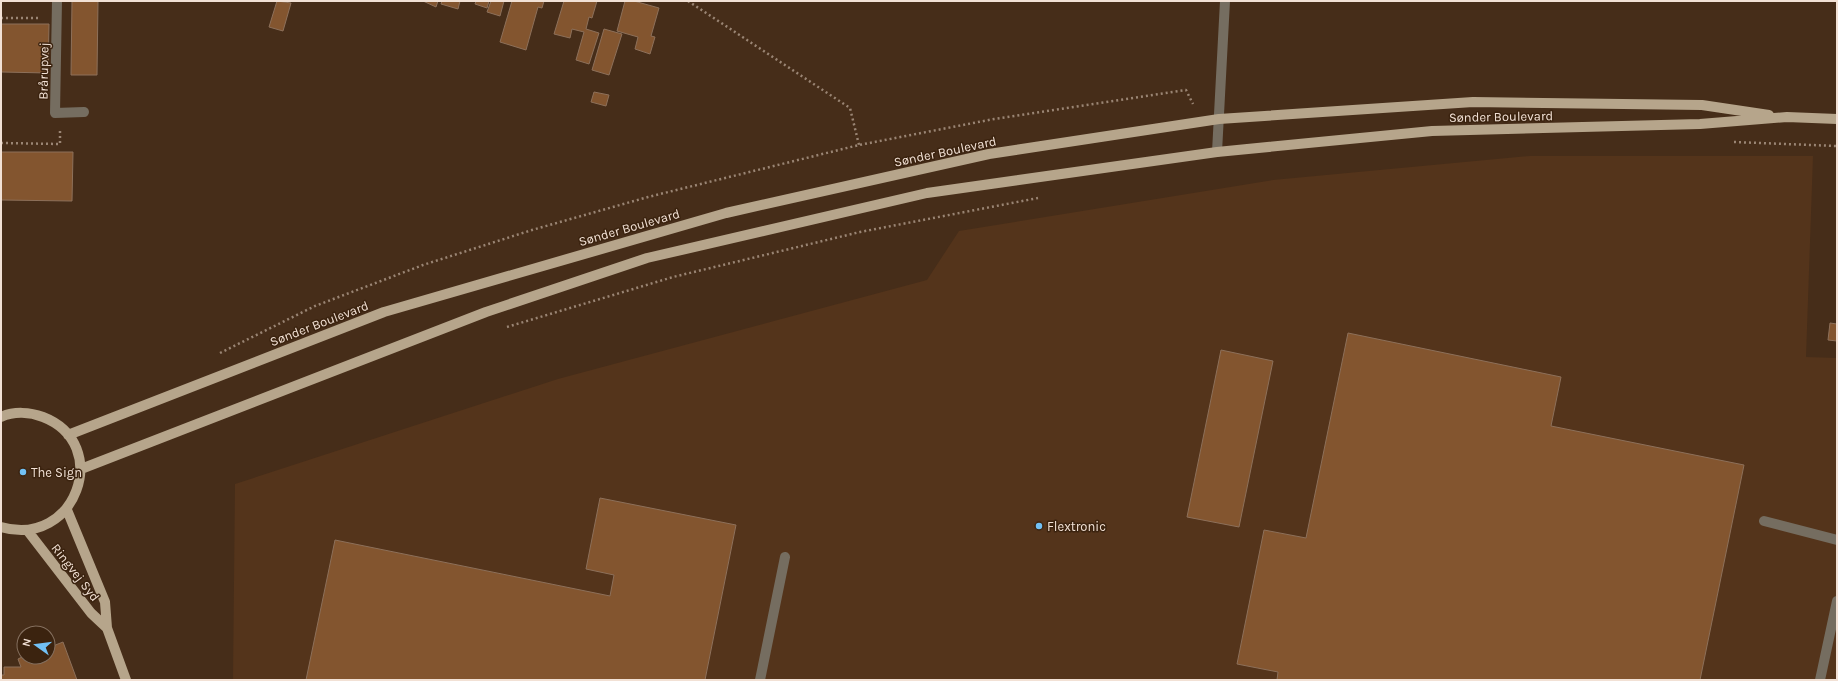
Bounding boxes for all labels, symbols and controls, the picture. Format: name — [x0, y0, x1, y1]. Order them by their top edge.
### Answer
street label: Brårupvej — [36, 42, 51, 100]
street label: Sønder Boulevard — [1449, 108, 1553, 125]
street label: Sønder Boulevard — [892, 133, 998, 170]
street label: Sønder Boulevard — [577, 206, 681, 249]
street label: Sønder Boulevard — [268, 298, 371, 349]
place label: The Sign — [31, 465, 82, 480]
marker: The Sign — [18, 467, 28, 477]
place label: Flextronic — [1047, 519, 1106, 534]
marker: Flextronic — [1034, 521, 1044, 531]
street label: Ringvej Syd — [48, 540, 103, 604]
north arrow — [16, 625, 56, 665]
text: N — [20, 637, 34, 648]

